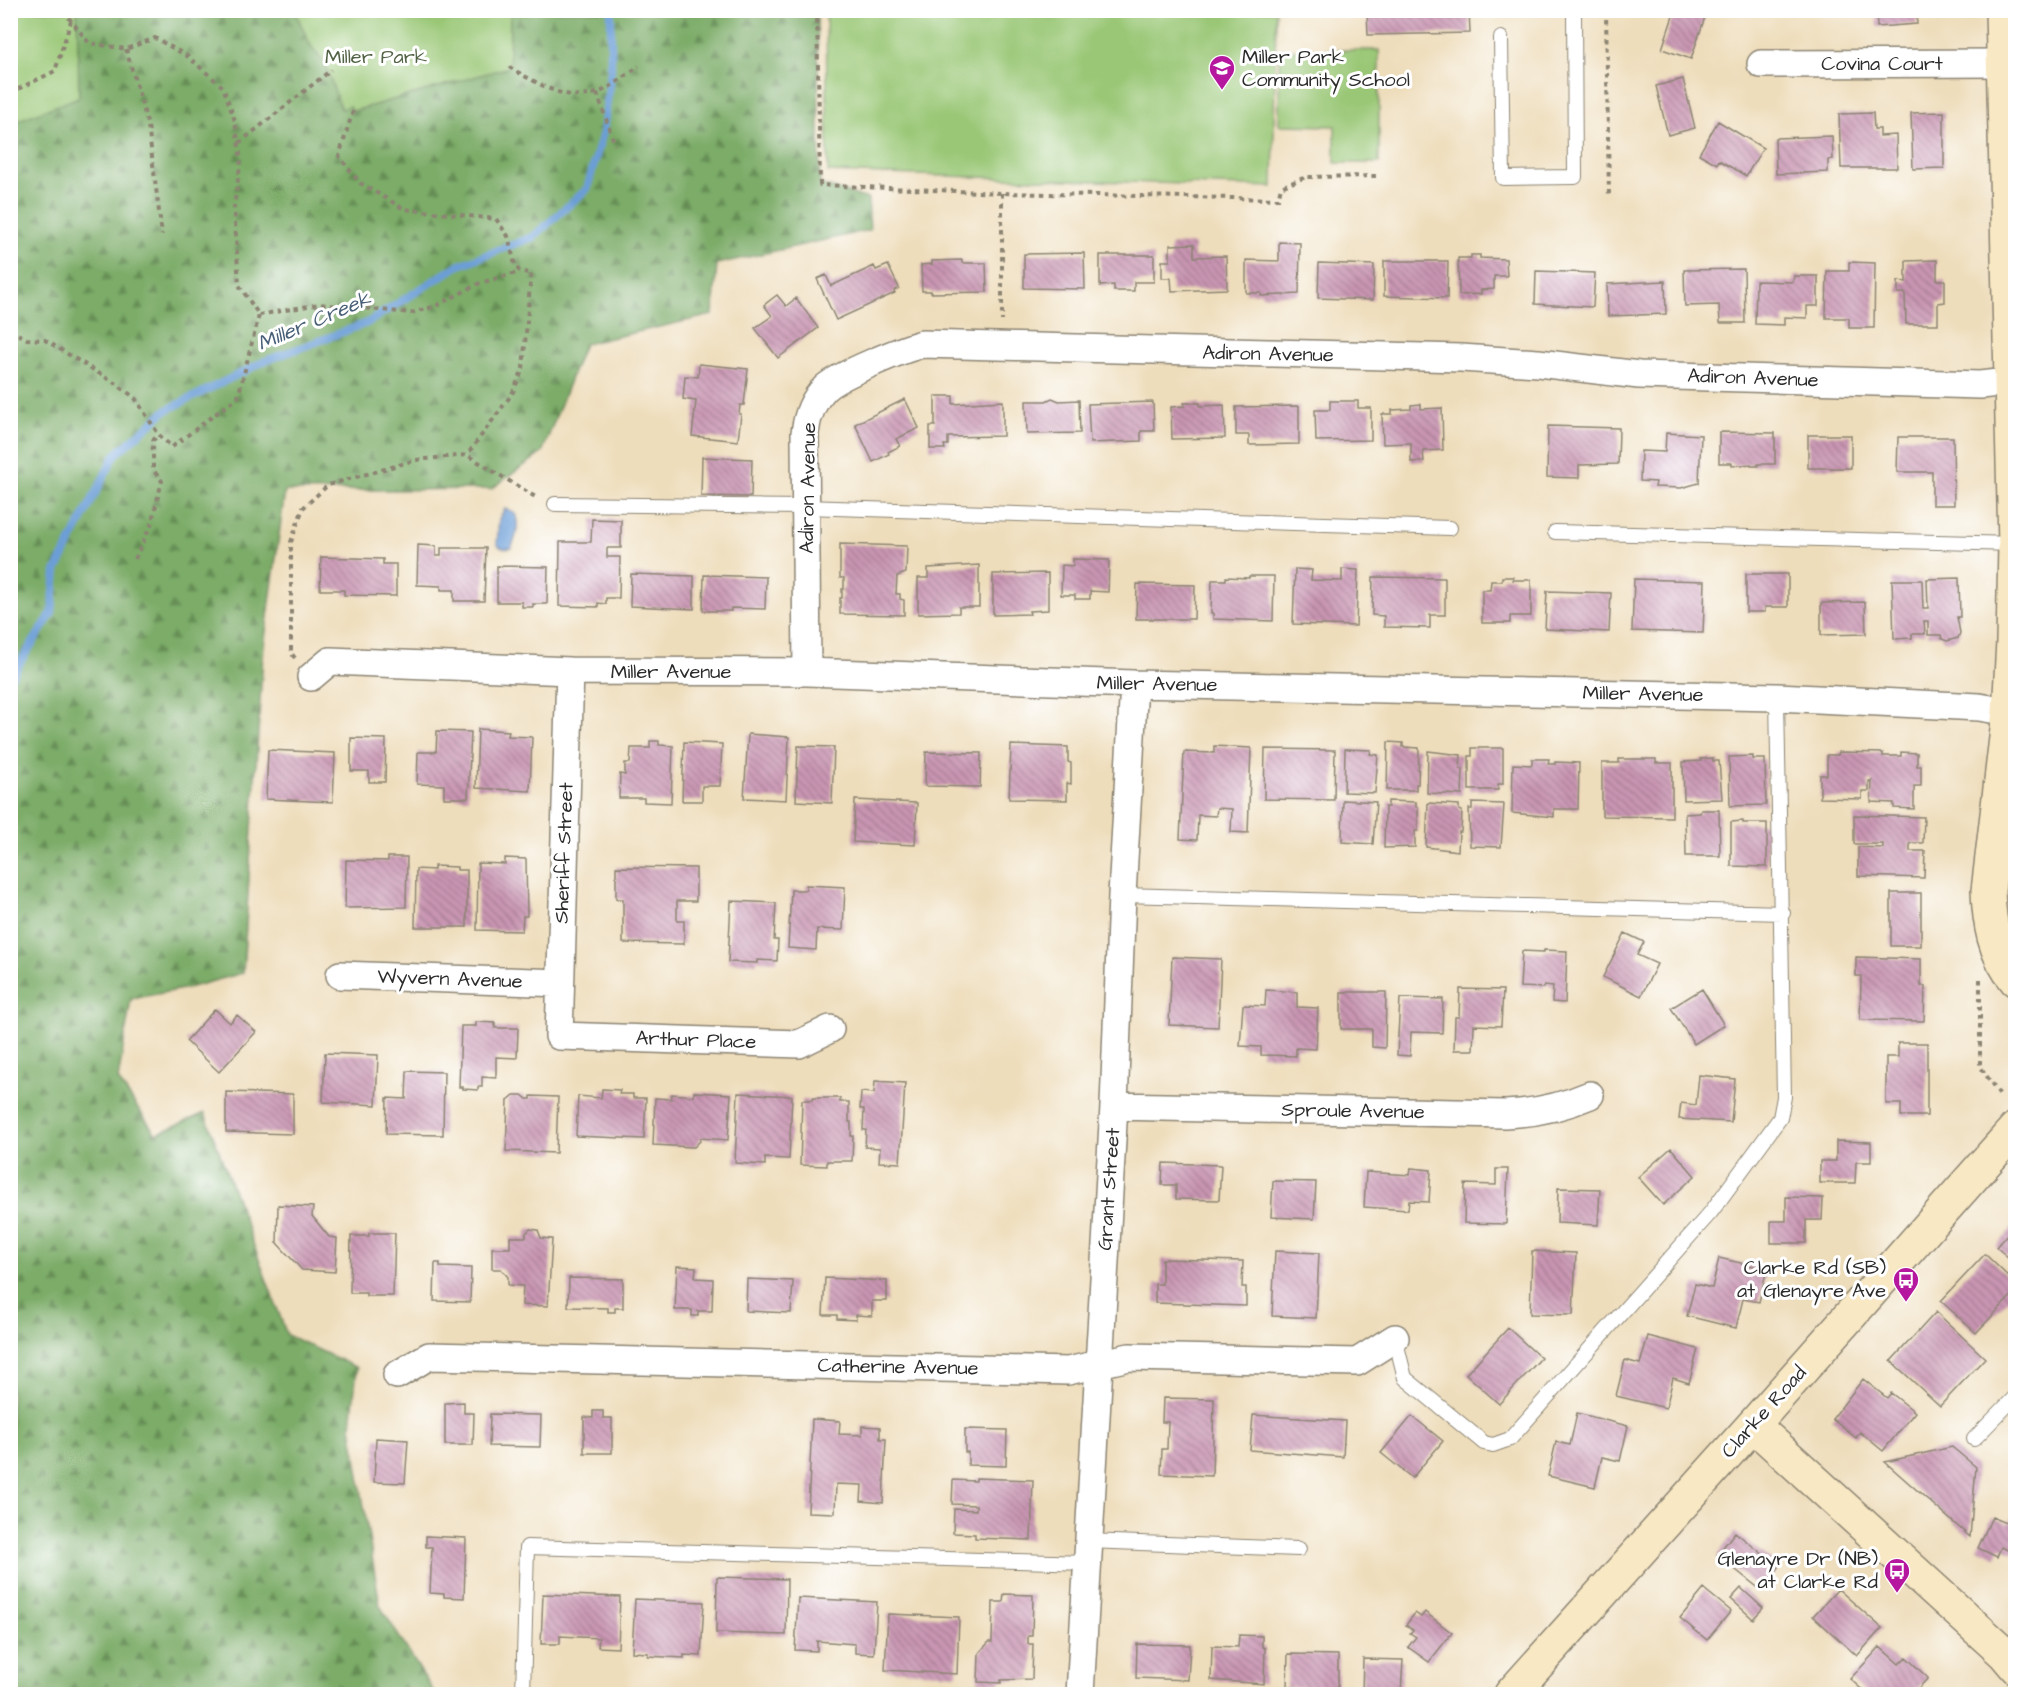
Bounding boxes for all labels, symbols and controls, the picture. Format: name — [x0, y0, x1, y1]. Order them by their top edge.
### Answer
park label: Miller Park — [325, 43, 427, 71]
place label: Miller Park Community School — [1242, 43, 1410, 95]
street label: Covina Court — [1821, 50, 1943, 78]
school or university icon: Miller Park Community School — [1207, 53, 1237, 91]
water label: Miller Creek — [253, 284, 376, 358]
street label: Adiron Avenue — [1202, 339, 1334, 369]
street label: Adiron Avenue — [1687, 362, 1819, 394]
street label: Adiron Avenue — [793, 422, 823, 554]
street label: Miller Avenue — [611, 658, 732, 686]
street label: Miller Avenue — [1096, 669, 1218, 699]
street label: Miller Avenue — [1582, 679, 1704, 709]
street label: Sheriff Street — [548, 782, 580, 924]
street label: Wyvern Avenue — [377, 962, 523, 997]
street label: Arthur Place — [635, 1024, 757, 1056]
street label: Sproule Avenue — [1281, 1096, 1425, 1126]
street label: Grant Street — [1091, 1127, 1127, 1251]
place label: Clarke Rd (SB) at Glenayre Ave — [1737, 1254, 1886, 1306]
bus stop icon: Clarke Rd (SB) at Glenayre Ave — [1891, 1265, 1921, 1303]
street label: Catherine Avenue — [817, 1352, 979, 1382]
street label: Clarke Road — [1715, 1360, 1813, 1464]
place label: Glenayre Dr (NB) at Clarke Rd — [1717, 1545, 1878, 1596]
bus stop icon: Glenayre Dr (NB) at Clarke Rd — [1882, 1556, 1912, 1594]

